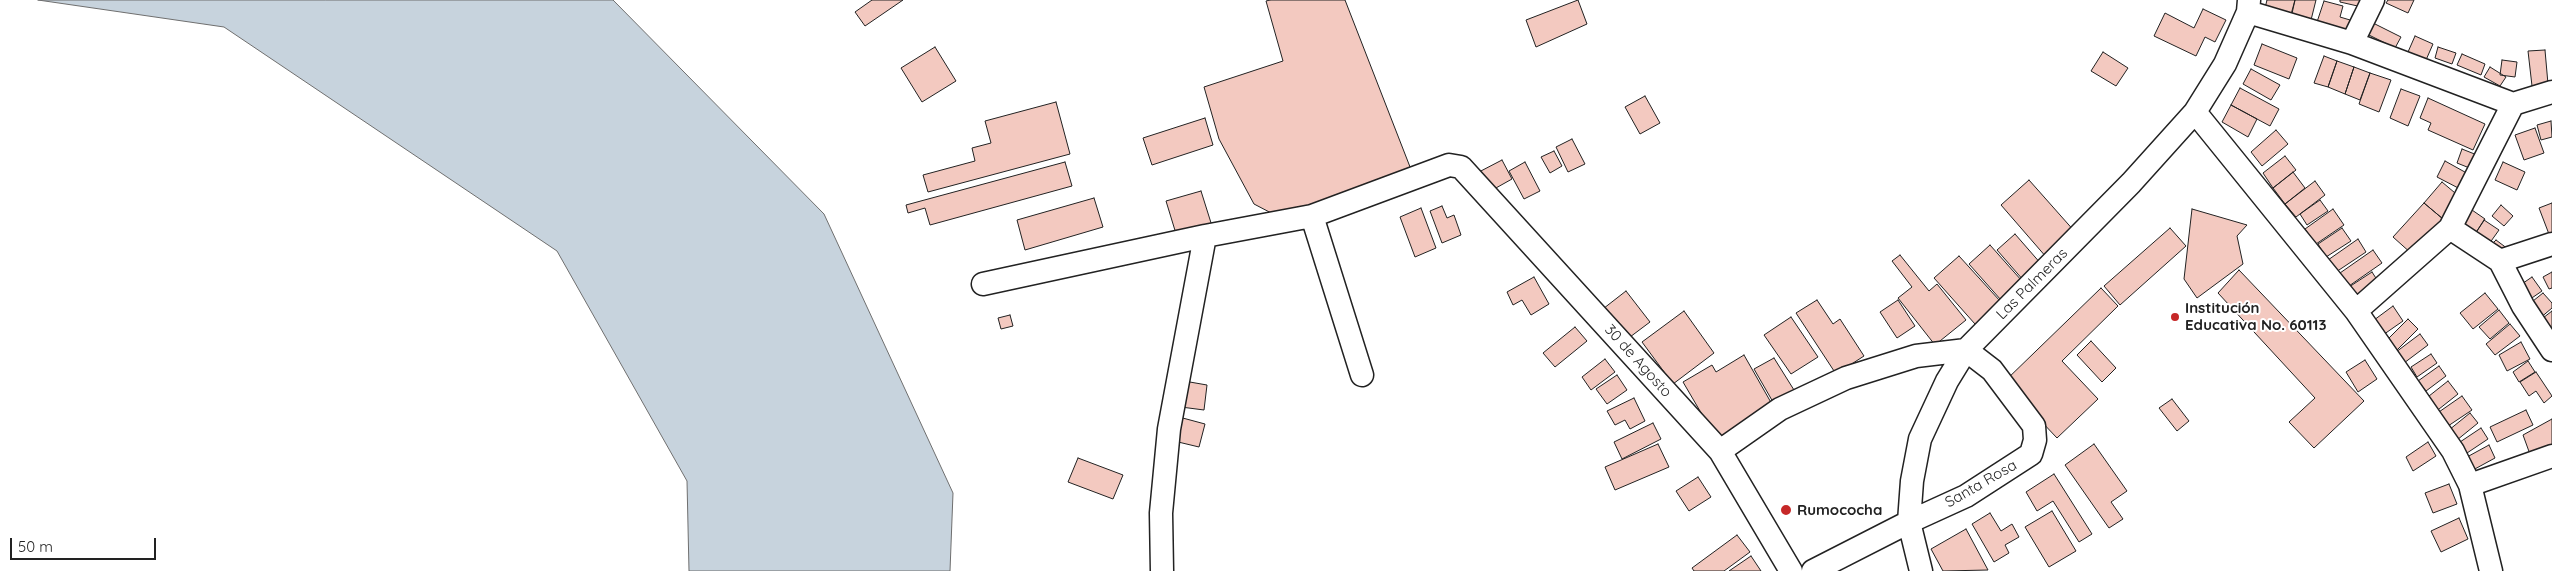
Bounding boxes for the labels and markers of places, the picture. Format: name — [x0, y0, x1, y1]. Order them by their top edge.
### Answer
place label: Institución Educativa No. 60113 — [2185, 299, 2326, 334]
marker: Institución Educativa No. 60113 — [2169, 311, 2181, 323]
place label: Rumococha — [1797, 501, 1882, 519]
marker: Rumococha — [1779, 503, 1793, 517]

